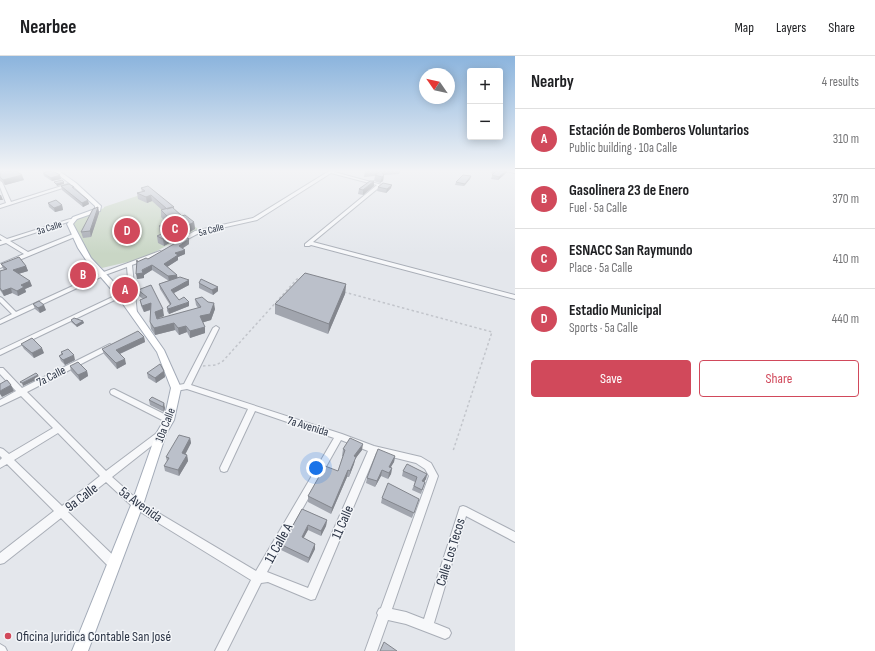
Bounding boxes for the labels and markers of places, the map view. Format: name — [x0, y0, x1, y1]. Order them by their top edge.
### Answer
pin: C — [162, 214, 188, 244]
pin: D — [114, 216, 140, 246]
pin: B — [70, 260, 96, 290]
pin: A — [112, 275, 138, 305]
place label: Oficina Juridica Contable San José — [16, 628, 171, 645]
marker: Oficina Juridica Contable San José — [3, 631, 13, 641]

